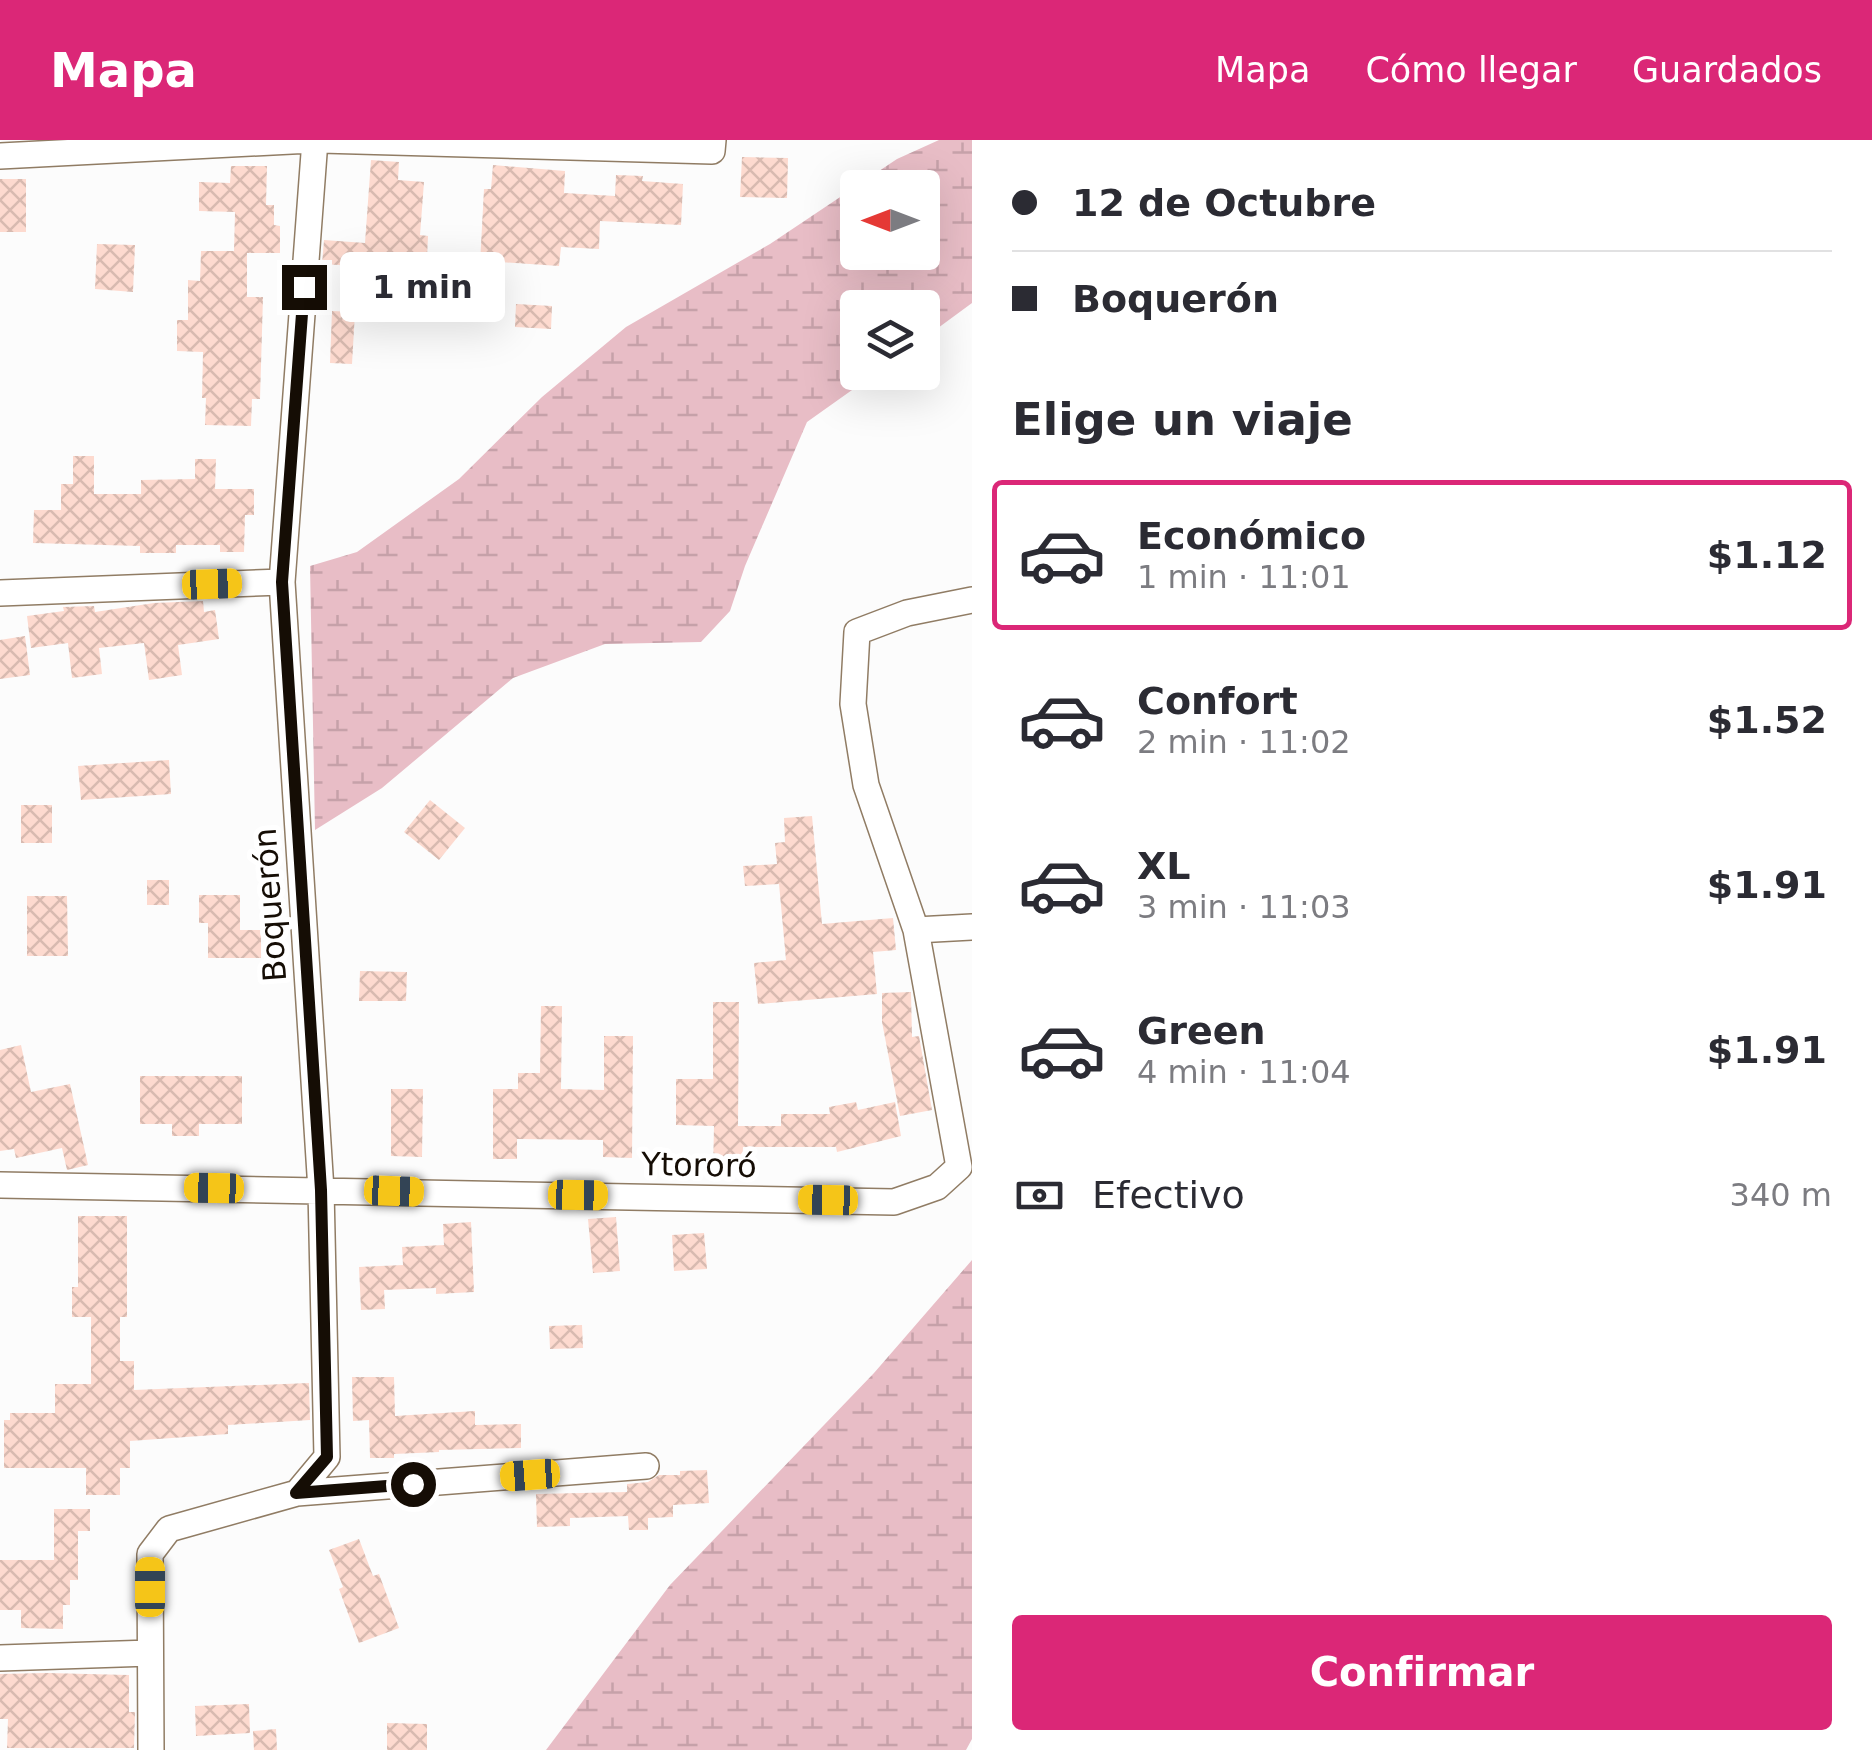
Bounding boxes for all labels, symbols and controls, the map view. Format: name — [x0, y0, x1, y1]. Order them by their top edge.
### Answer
text: Mapa — [50, 42, 197, 98]
text: Mapa — [1215, 50, 1310, 90]
text: Cómo llegar — [1365, 50, 1577, 90]
text: Guardados — [1632, 50, 1822, 90]
north arrow — [840, 170, 940, 270]
map controls — [840, 170, 940, 390]
text: 12 de Octubre — [1072, 181, 1376, 225]
callout: 1 min — [339, 252, 504, 322]
route end — [282, 265, 327, 310]
text: 1 min — [372, 268, 473, 306]
text: Boquerón — [1072, 277, 1279, 321]
button: layers — [840, 290, 940, 390]
text: Elige un viaje — [1012, 393, 1353, 446]
icon: car — [1017, 510, 1107, 600]
text: Económico — [1137, 514, 1366, 558]
text: $1.12 — [1707, 533, 1827, 577]
text: 1 min · 11:01 — [1137, 558, 1351, 596]
car — [181, 568, 243, 600]
icon: car — [1017, 675, 1107, 765]
text: Confort — [1137, 679, 1298, 723]
text: $1.52 — [1707, 698, 1827, 742]
text: 2 min · 11:02 — [1137, 723, 1351, 761]
street label: Boquerón — [246, 827, 294, 983]
icon: car — [1017, 840, 1107, 930]
text: XL — [1137, 844, 1191, 888]
text: $1.91 — [1707, 863, 1827, 907]
text: 3 min · 11:03 — [1137, 888, 1351, 926]
icon: car — [1017, 1005, 1107, 1095]
text: Green — [1137, 1009, 1266, 1053]
text: $1.91 — [1707, 1028, 1827, 1072]
text: 4 min · 11:04 — [1137, 1053, 1351, 1091]
street label: Ytororó — [640, 1145, 757, 1185]
icon: cash — [1012, 1168, 1067, 1223]
car — [184, 1172, 244, 1204]
text: Efectivo — [1092, 1173, 1245, 1217]
car — [363, 1175, 425, 1207]
text: 340 m — [1730, 1176, 1832, 1214]
car — [548, 1179, 608, 1211]
car — [798, 1184, 858, 1216]
car — [499, 1458, 561, 1492]
route start — [391, 1462, 436, 1507]
car — [135, 1557, 165, 1617]
button: Confirmar — [1012, 1615, 1832, 1730]

